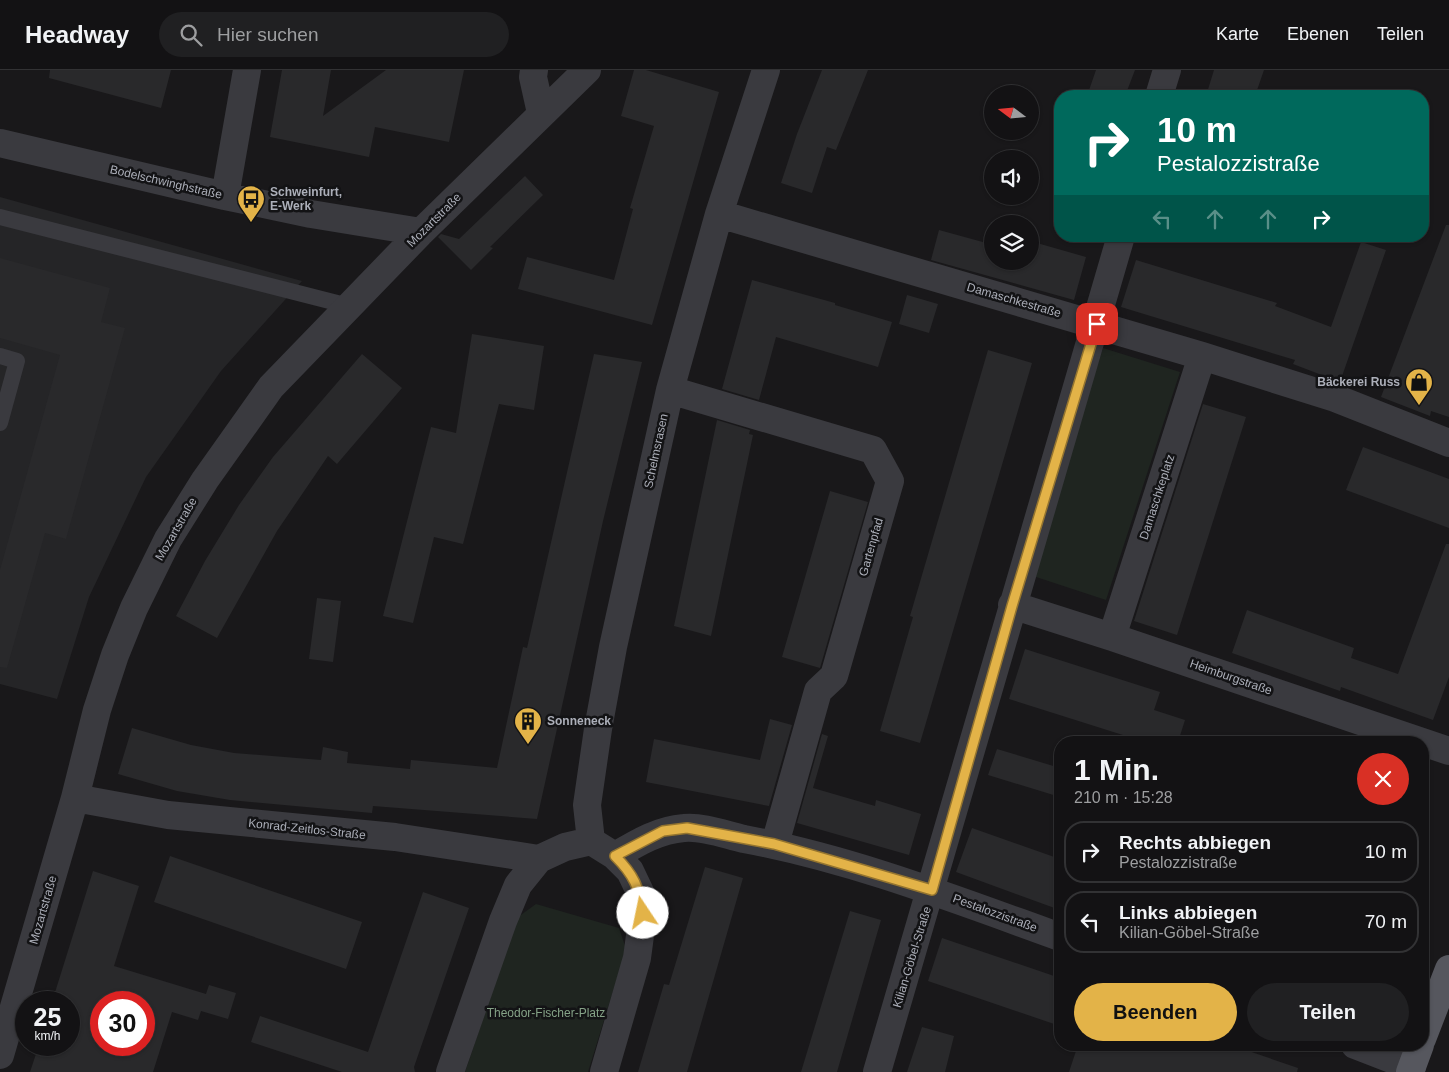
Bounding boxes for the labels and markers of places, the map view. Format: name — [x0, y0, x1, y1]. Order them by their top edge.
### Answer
bus stop icon: Schweinfurt, E-Werk — [236, 184, 266, 223]
place label: Schweinfurt, E-Werk — [270, 185, 342, 213]
pin — [1076, 303, 1118, 345]
shop icon: Bäckerei Russ — [1404, 367, 1434, 406]
place label: Bäckerei Russ — [1317, 375, 1400, 389]
building icon: Sonneneck — [513, 706, 543, 745]
place label: Sonneneck — [547, 714, 611, 728]

